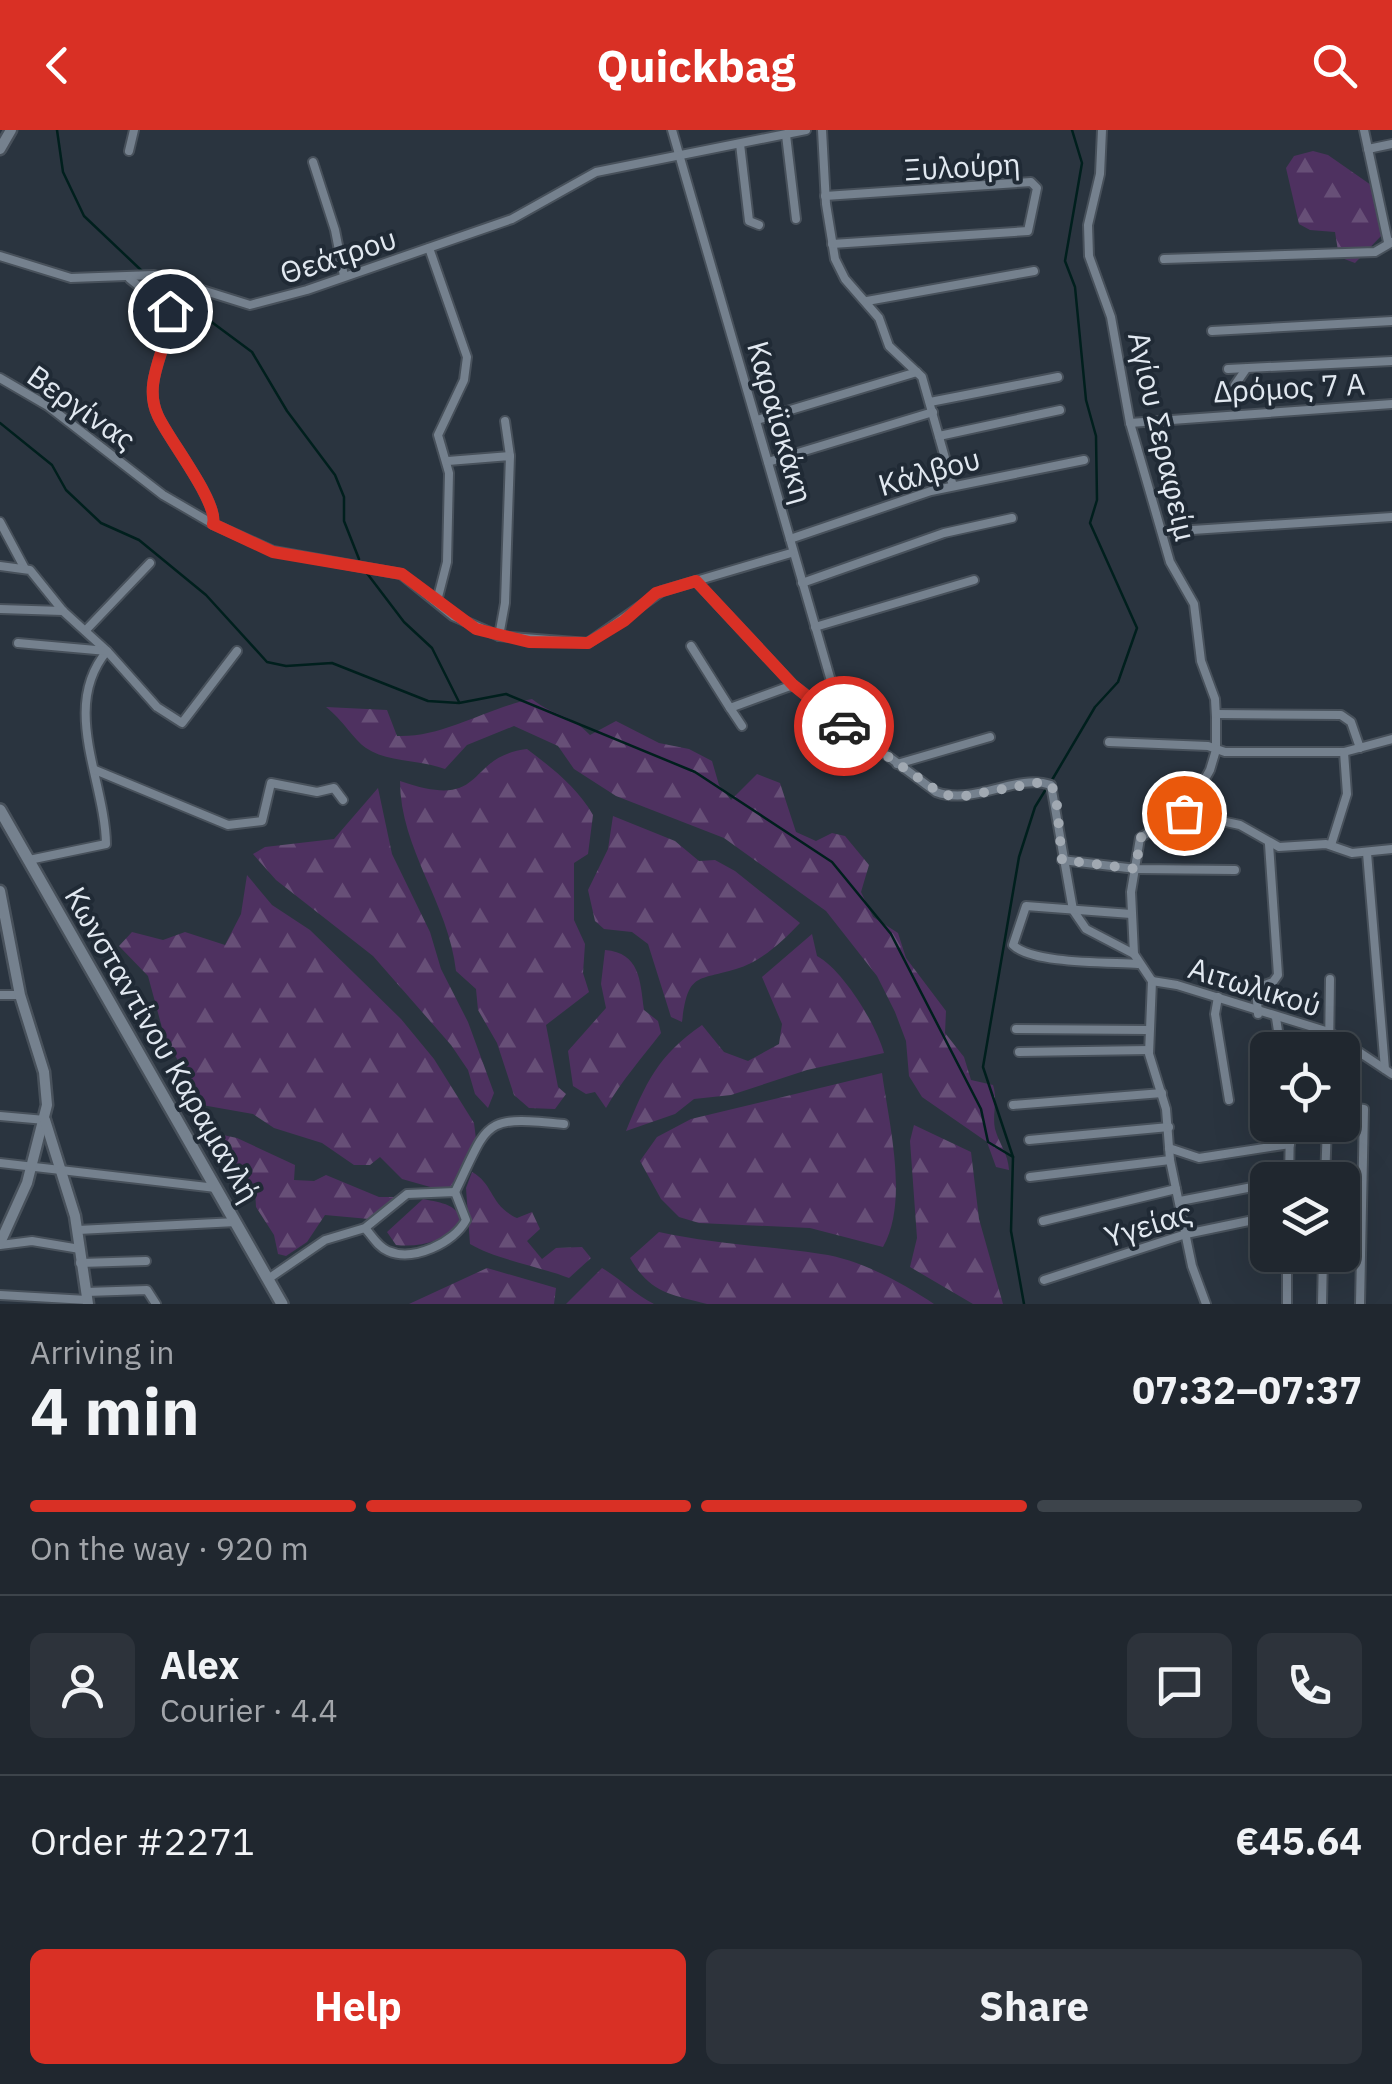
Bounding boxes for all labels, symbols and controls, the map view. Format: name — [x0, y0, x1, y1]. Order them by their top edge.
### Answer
text: Quickbag — [597, 36, 795, 94]
icon: back — [30, 38, 85, 93]
icon: search — [1307, 38, 1362, 93]
street label: Ξυλούρη — [903, 143, 1021, 189]
street label: Θεάτρου — [275, 218, 401, 292]
pin — [128, 269, 213, 354]
icon: home — [143, 284, 198, 339]
street label: Αγίου Σεραφείμ — [1120, 328, 1206, 544]
street label: Καραϊσκάκη — [739, 336, 823, 508]
street label: Βεργίνας — [20, 356, 144, 458]
street label: Δρόμος 7 Α — [1212, 364, 1366, 410]
street label: Κάλβου — [874, 438, 984, 504]
courier — [794, 676, 894, 776]
icon: car — [817, 699, 872, 754]
pin — [1142, 771, 1227, 856]
icon: bag — [1157, 786, 1212, 841]
street label: Κωνσταντίνου Καραμανλή — [57, 879, 269, 1209]
street label: Αιτωλικού — [1184, 947, 1326, 1025]
map controls — [1250, 1032, 1360, 1272]
button: locate — [1250, 1032, 1360, 1142]
button: layers — [1250, 1162, 1360, 1272]
street label: Υγείας — [1099, 1192, 1197, 1256]
text: Arriving in — [30, 1331, 175, 1373]
text: 07:32–07:37 — [1132, 1365, 1362, 1414]
text: 4 min — [30, 1368, 200, 1453]
text: On the way · 920 m — [30, 1527, 309, 1569]
button: person — [30, 1633, 135, 1738]
button: chat — [1127, 1633, 1232, 1738]
button: phone — [1257, 1633, 1362, 1738]
text: Alex — [160, 1640, 240, 1689]
text: Courier · 4.4 — [160, 1689, 338, 1731]
text: Order #2271 — [30, 1816, 255, 1865]
text: €45.64 — [1235, 1816, 1362, 1865]
button: Help — [30, 1949, 686, 2064]
button: Share — [706, 1949, 1362, 2064]

